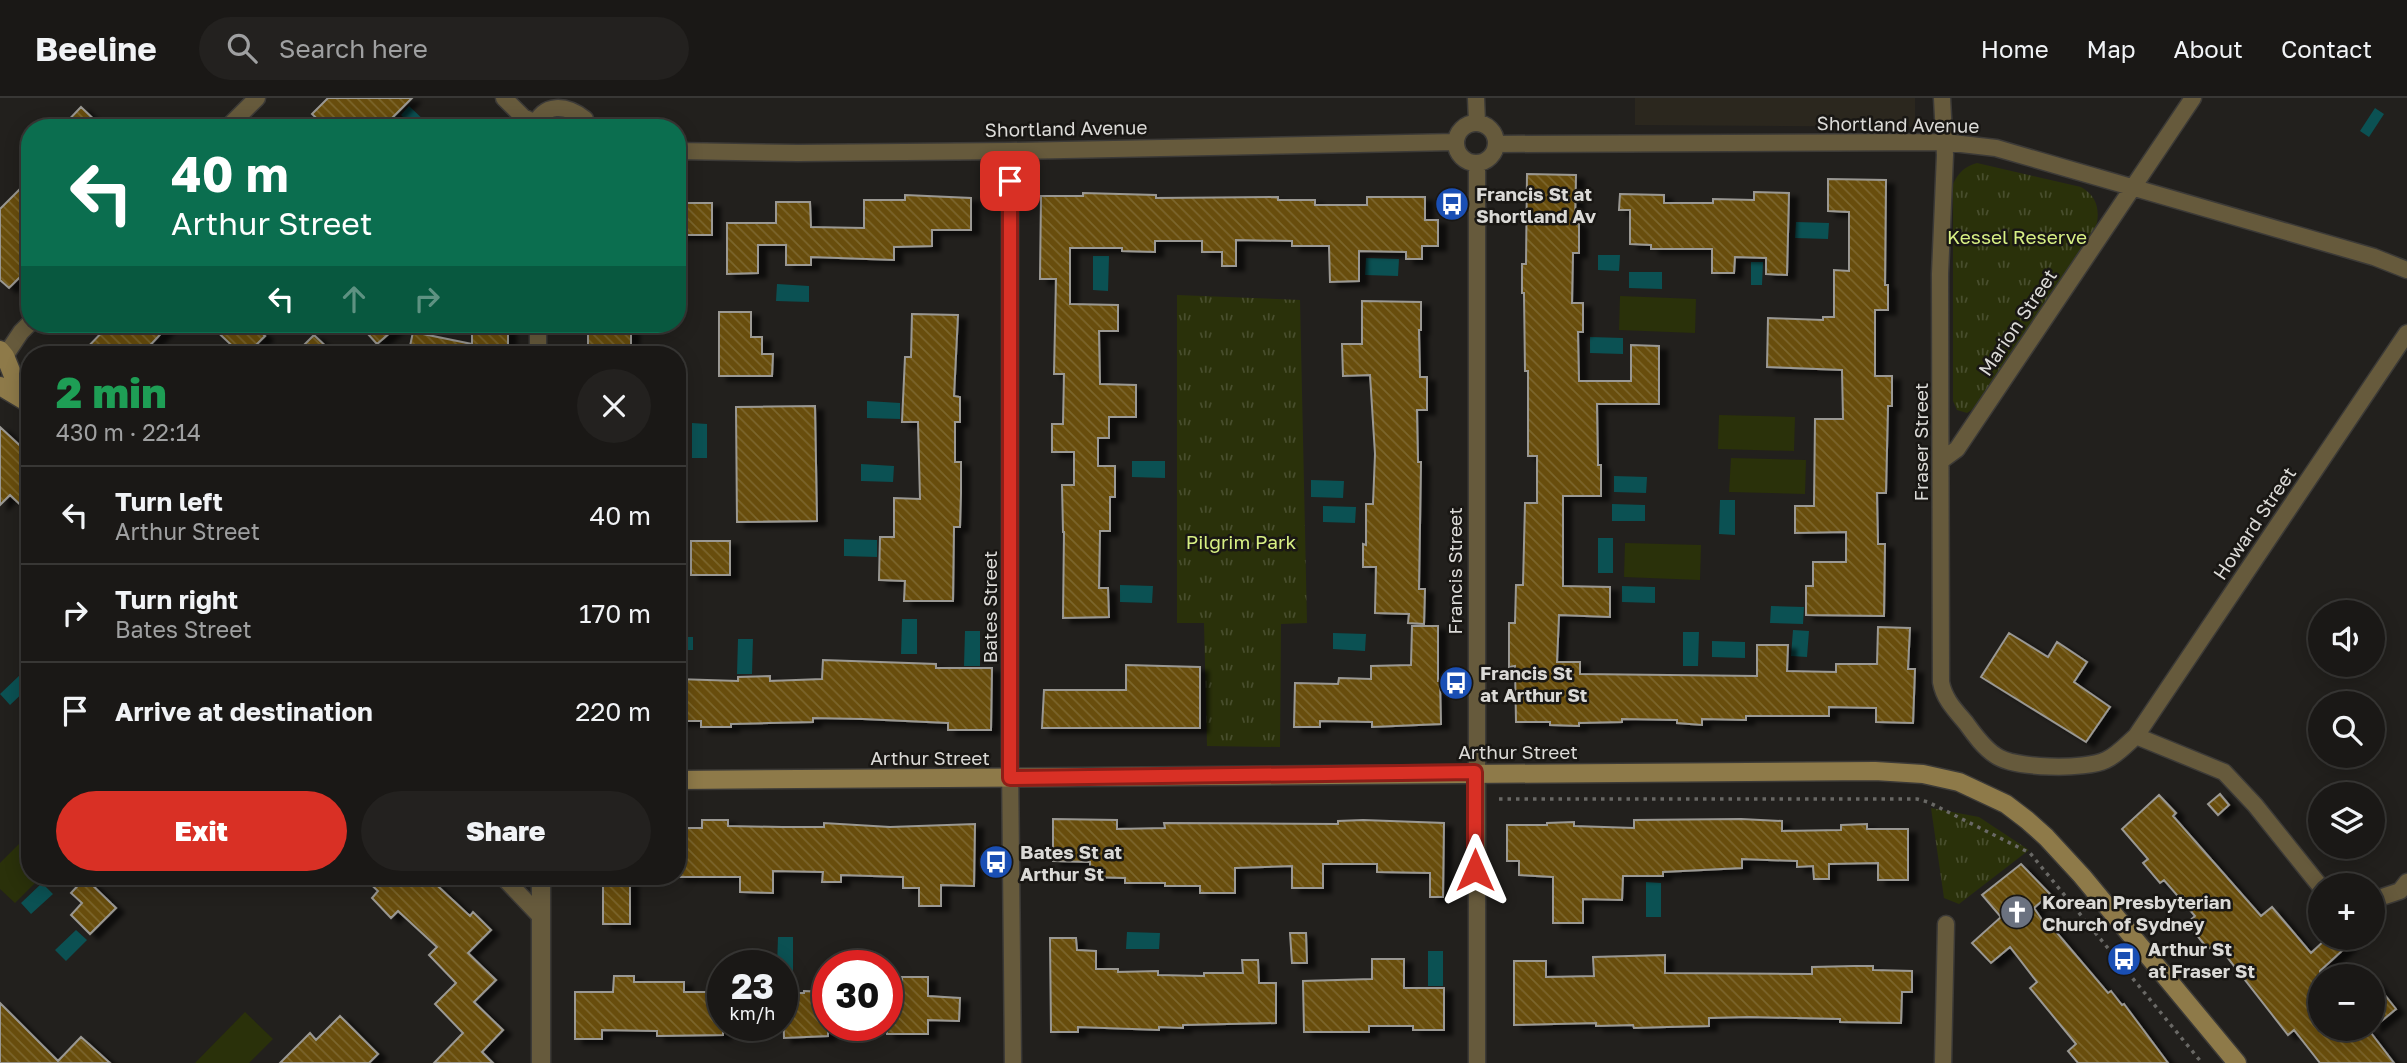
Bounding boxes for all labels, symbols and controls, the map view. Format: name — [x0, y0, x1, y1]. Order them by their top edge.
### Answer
search box — [199, 17, 689, 80]
text: Beeline — [35, 29, 157, 68]
icon: search — [223, 29, 261, 67]
text: Search here — [279, 33, 428, 64]
text: Home — [1981, 34, 2049, 63]
text: Map — [2087, 34, 2136, 63]
text: About — [2174, 34, 2243, 63]
text: Contact — [2281, 34, 2372, 63]
street label: Shortland Avenue — [1816, 111, 1980, 137]
street label: Shortland Avenue — [984, 115, 1148, 141]
text: 40 m — [171, 144, 289, 203]
icon: left — [56, 147, 147, 238]
pin — [980, 151, 1040, 211]
icon: arrive — [991, 162, 1029, 200]
place label: Francis St at Shortland Av — [1476, 182, 1597, 227]
bus stop icon: Francis St at Shortland Av — [1433, 185, 1471, 223]
text: Arthur Street — [171, 204, 373, 242]
park label: Kessel Reserve — [1947, 225, 2087, 248]
street label: Marion Street — [1973, 264, 2061, 380]
icon: left — [262, 280, 300, 318]
icon: ahead — [335, 280, 373, 318]
icon: right — [408, 280, 446, 318]
text: 2 min — [56, 367, 167, 417]
button: close — [577, 369, 651, 443]
street label: Fraser Street — [1909, 383, 1932, 501]
text: 430 m · 22:14 — [56, 418, 201, 446]
street label: Howard Street — [2208, 462, 2300, 584]
text: Turn left — [115, 486, 223, 517]
icon: left — [56, 496, 94, 534]
text: 40 m — [590, 500, 651, 531]
street label: Francis Street — [1443, 507, 1466, 635]
text: Arthur Street — [115, 517, 260, 545]
park label: Pilgrim Park — [1186, 530, 1296, 553]
street label: Bates Street — [978, 551, 1001, 663]
text: Turn right — [115, 584, 238, 615]
icon: right — [56, 594, 94, 632]
text: 170 m — [579, 598, 651, 629]
map controls — [2308, 600, 2385, 1041]
button: sound — [2308, 600, 2385, 677]
text: Bates Street — [115, 615, 252, 643]
place label: Francis St at Arthur St — [1480, 661, 1588, 706]
bus stop icon: Francis St at Arthur St — [1437, 664, 1475, 702]
button: search — [2308, 691, 2385, 768]
icon: arrive — [56, 692, 94, 730]
text: Arrive at destination — [115, 696, 373, 727]
text: 220 m — [575, 696, 651, 727]
street label: Arthur Street — [1458, 740, 1578, 763]
street label: Arthur Street — [870, 746, 990, 769]
button: layers — [2308, 782, 2385, 859]
button: Exit — [56, 791, 347, 871]
button: Share — [361, 791, 651, 871]
position arrow — [1438, 833, 1512, 907]
place label: Bates St at Arthur St — [1020, 840, 1123, 885]
bus stop icon: Bates St at Arthur St — [977, 843, 1015, 881]
button: + — [2308, 873, 2385, 950]
place label: Korean Presbyterian Church of Sydney — [2042, 890, 2231, 935]
church icon: Korean Presbyterian Church of Sydney — [1998, 893, 2036, 931]
place label: Arthur St at Fraser St — [2148, 937, 2255, 982]
bus stop icon: Arthur St at Fraser St — [2105, 940, 2143, 978]
speed limit sign: 30 — [812, 950, 903, 1041]
button: − — [2308, 964, 2385, 1041]
text: 23 — [731, 965, 774, 1007]
text: km/h — [730, 1002, 775, 1024]

